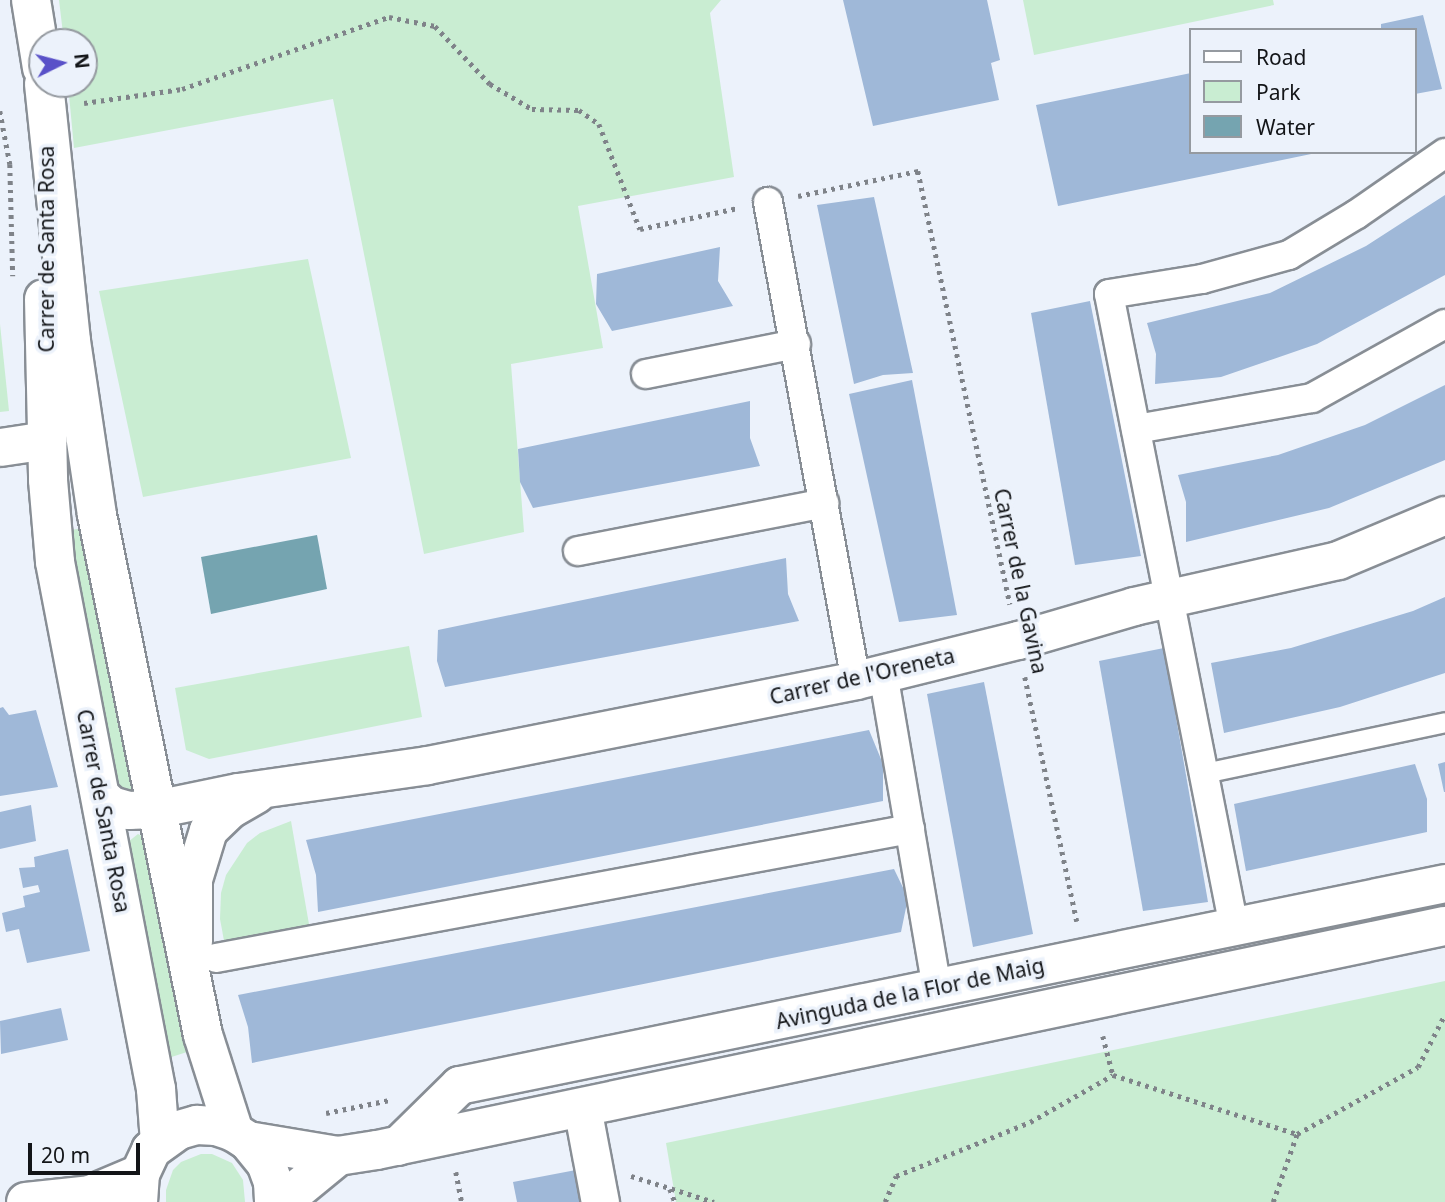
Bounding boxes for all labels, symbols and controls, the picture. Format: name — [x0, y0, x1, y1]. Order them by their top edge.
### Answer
north arrow — [28, 28, 98, 98]
legend — [1190, 28, 1417, 154]
text: Road — [1256, 43, 1306, 71]
text: N — [68, 52, 96, 70]
text: Park — [1256, 78, 1300, 106]
text: Water — [1256, 113, 1315, 141]
street label: Carrer de Santa Rosa — [33, 146, 59, 352]
street label: Carrer de la Gavina — [989, 486, 1053, 676]
street label: Carrer de l'Oreneta — [767, 642, 957, 710]
street label: Carrer de Santa Rosa — [72, 707, 136, 915]
street label: Avinguda de la Flor de Maig — [773, 952, 1047, 1034]
scale bar — [32, 1128, 144, 1172]
text: 20 m — [41, 1141, 90, 1169]

